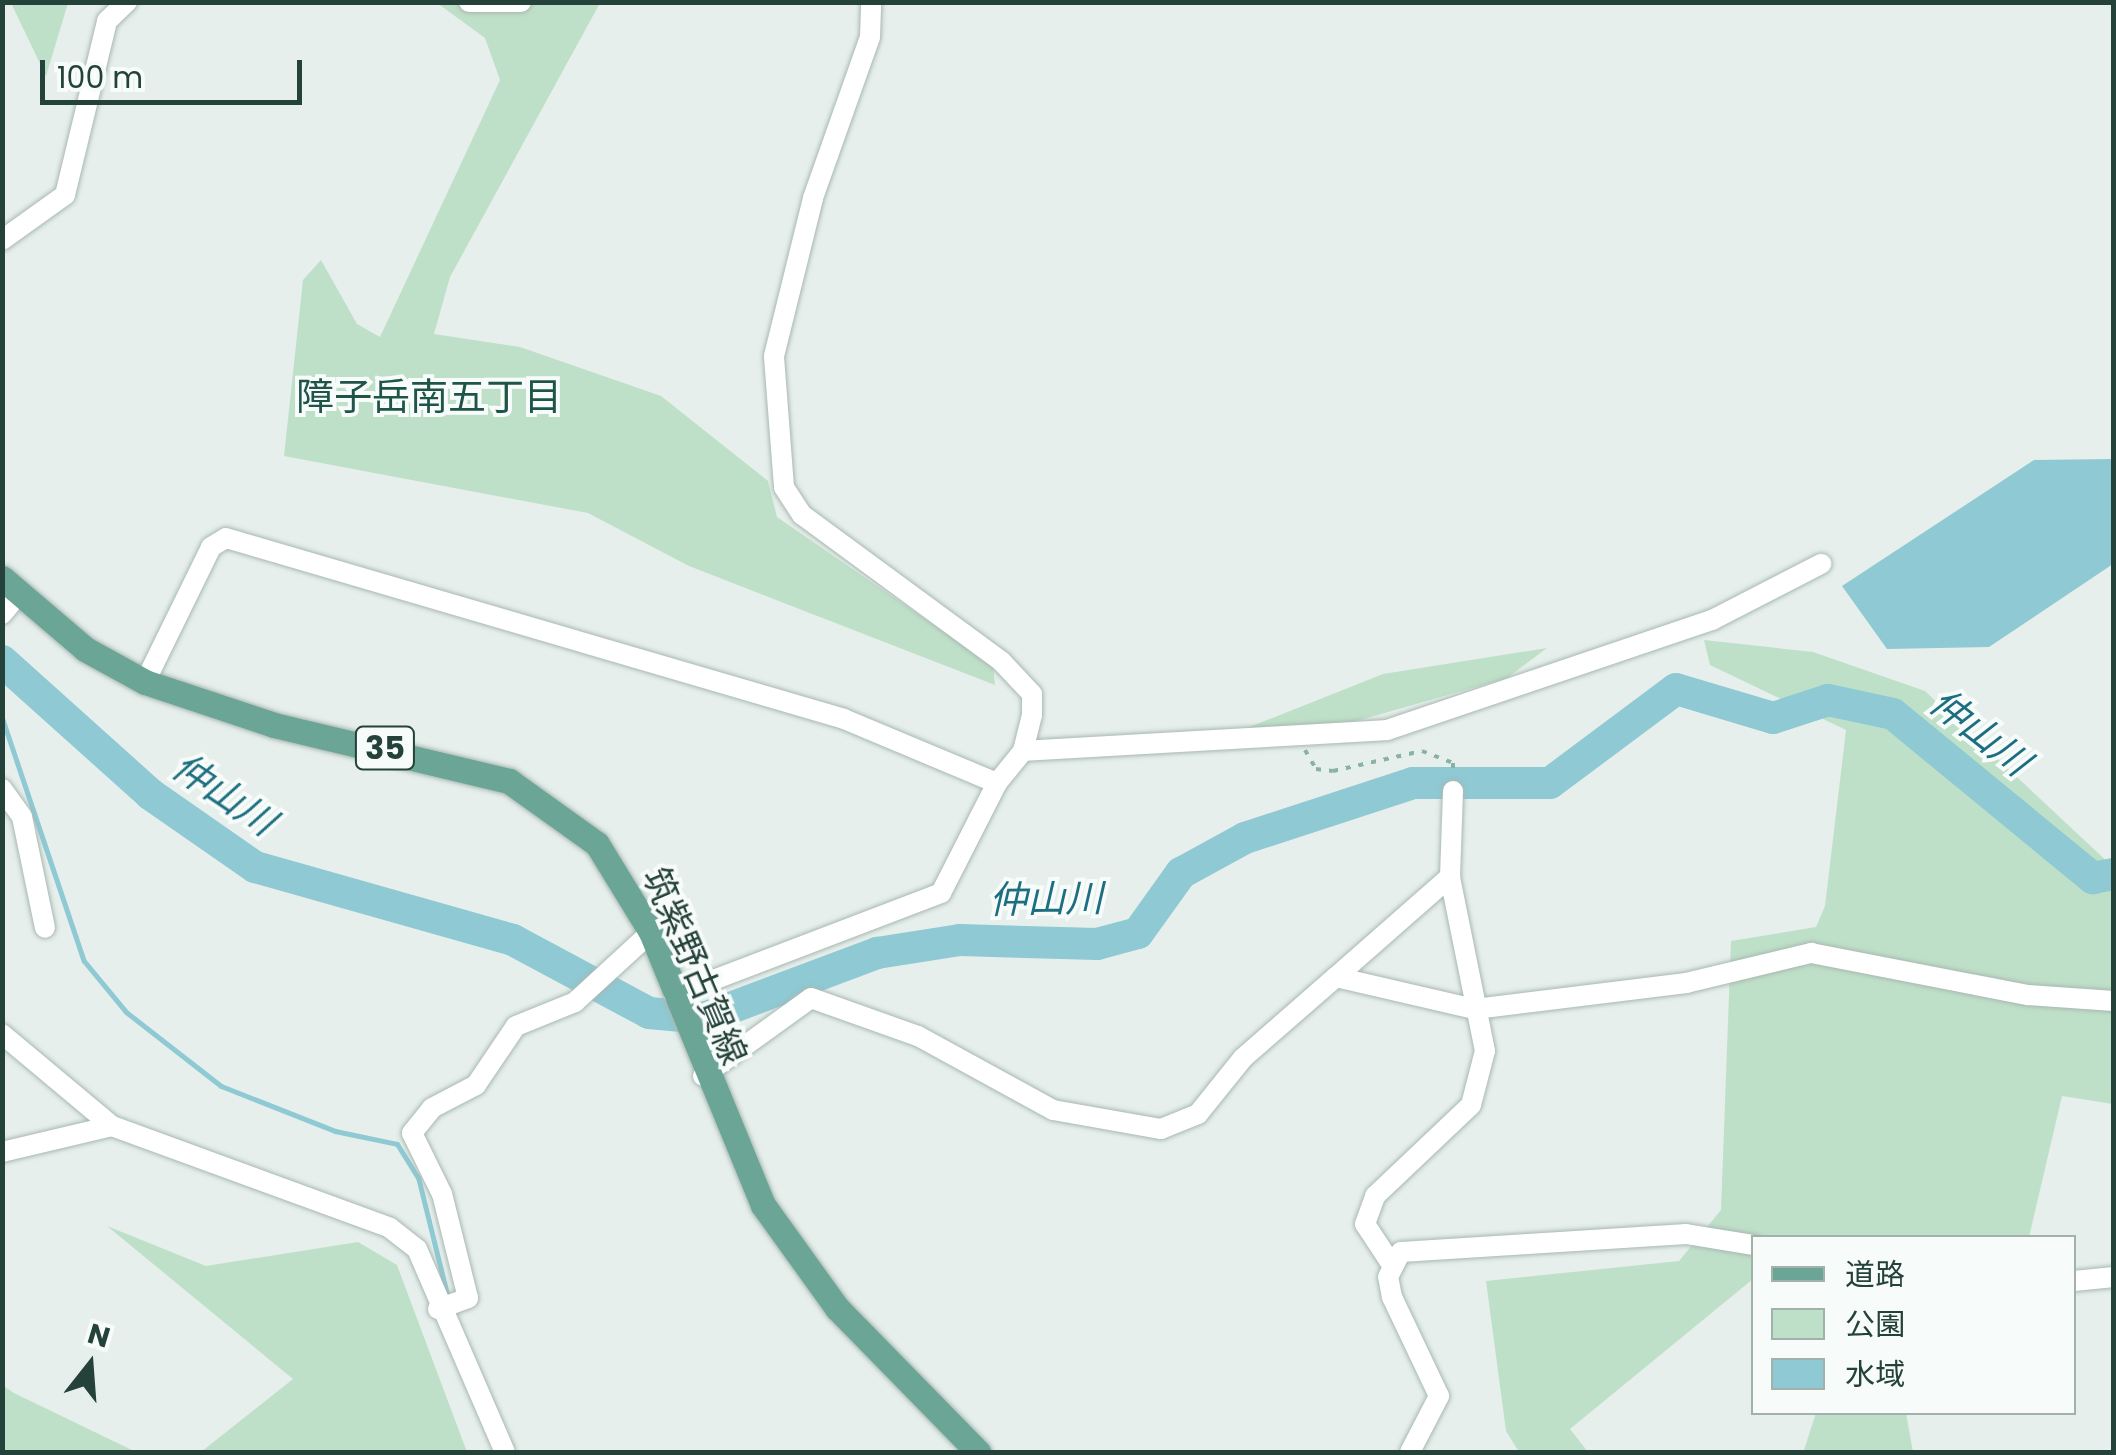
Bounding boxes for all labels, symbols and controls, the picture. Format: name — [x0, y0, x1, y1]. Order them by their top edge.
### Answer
scale bar — [45, 40, 308, 102]
text: 100 m — [57, 56, 143, 99]
district label: 障子岳南五丁目 — [296, 374, 562, 420]
water label: 仲山川 — [1921, 679, 2039, 785]
road number: 35 — [352, 721, 418, 775]
water label: 仲山川 — [164, 743, 284, 845]
street label: 筑紫野古賀線 — [635, 861, 755, 1071]
water label: 仲山川 — [989, 875, 1103, 923]
legend — [1751, 1235, 2076, 1415]
text: 道路 — [1845, 1253, 1905, 1296]
text: 公園 — [1845, 1303, 1905, 1346]
text: N — [83, 1314, 115, 1358]
north arrow — [40, 1315, 140, 1415]
text: 水域 — [1845, 1353, 1905, 1396]

